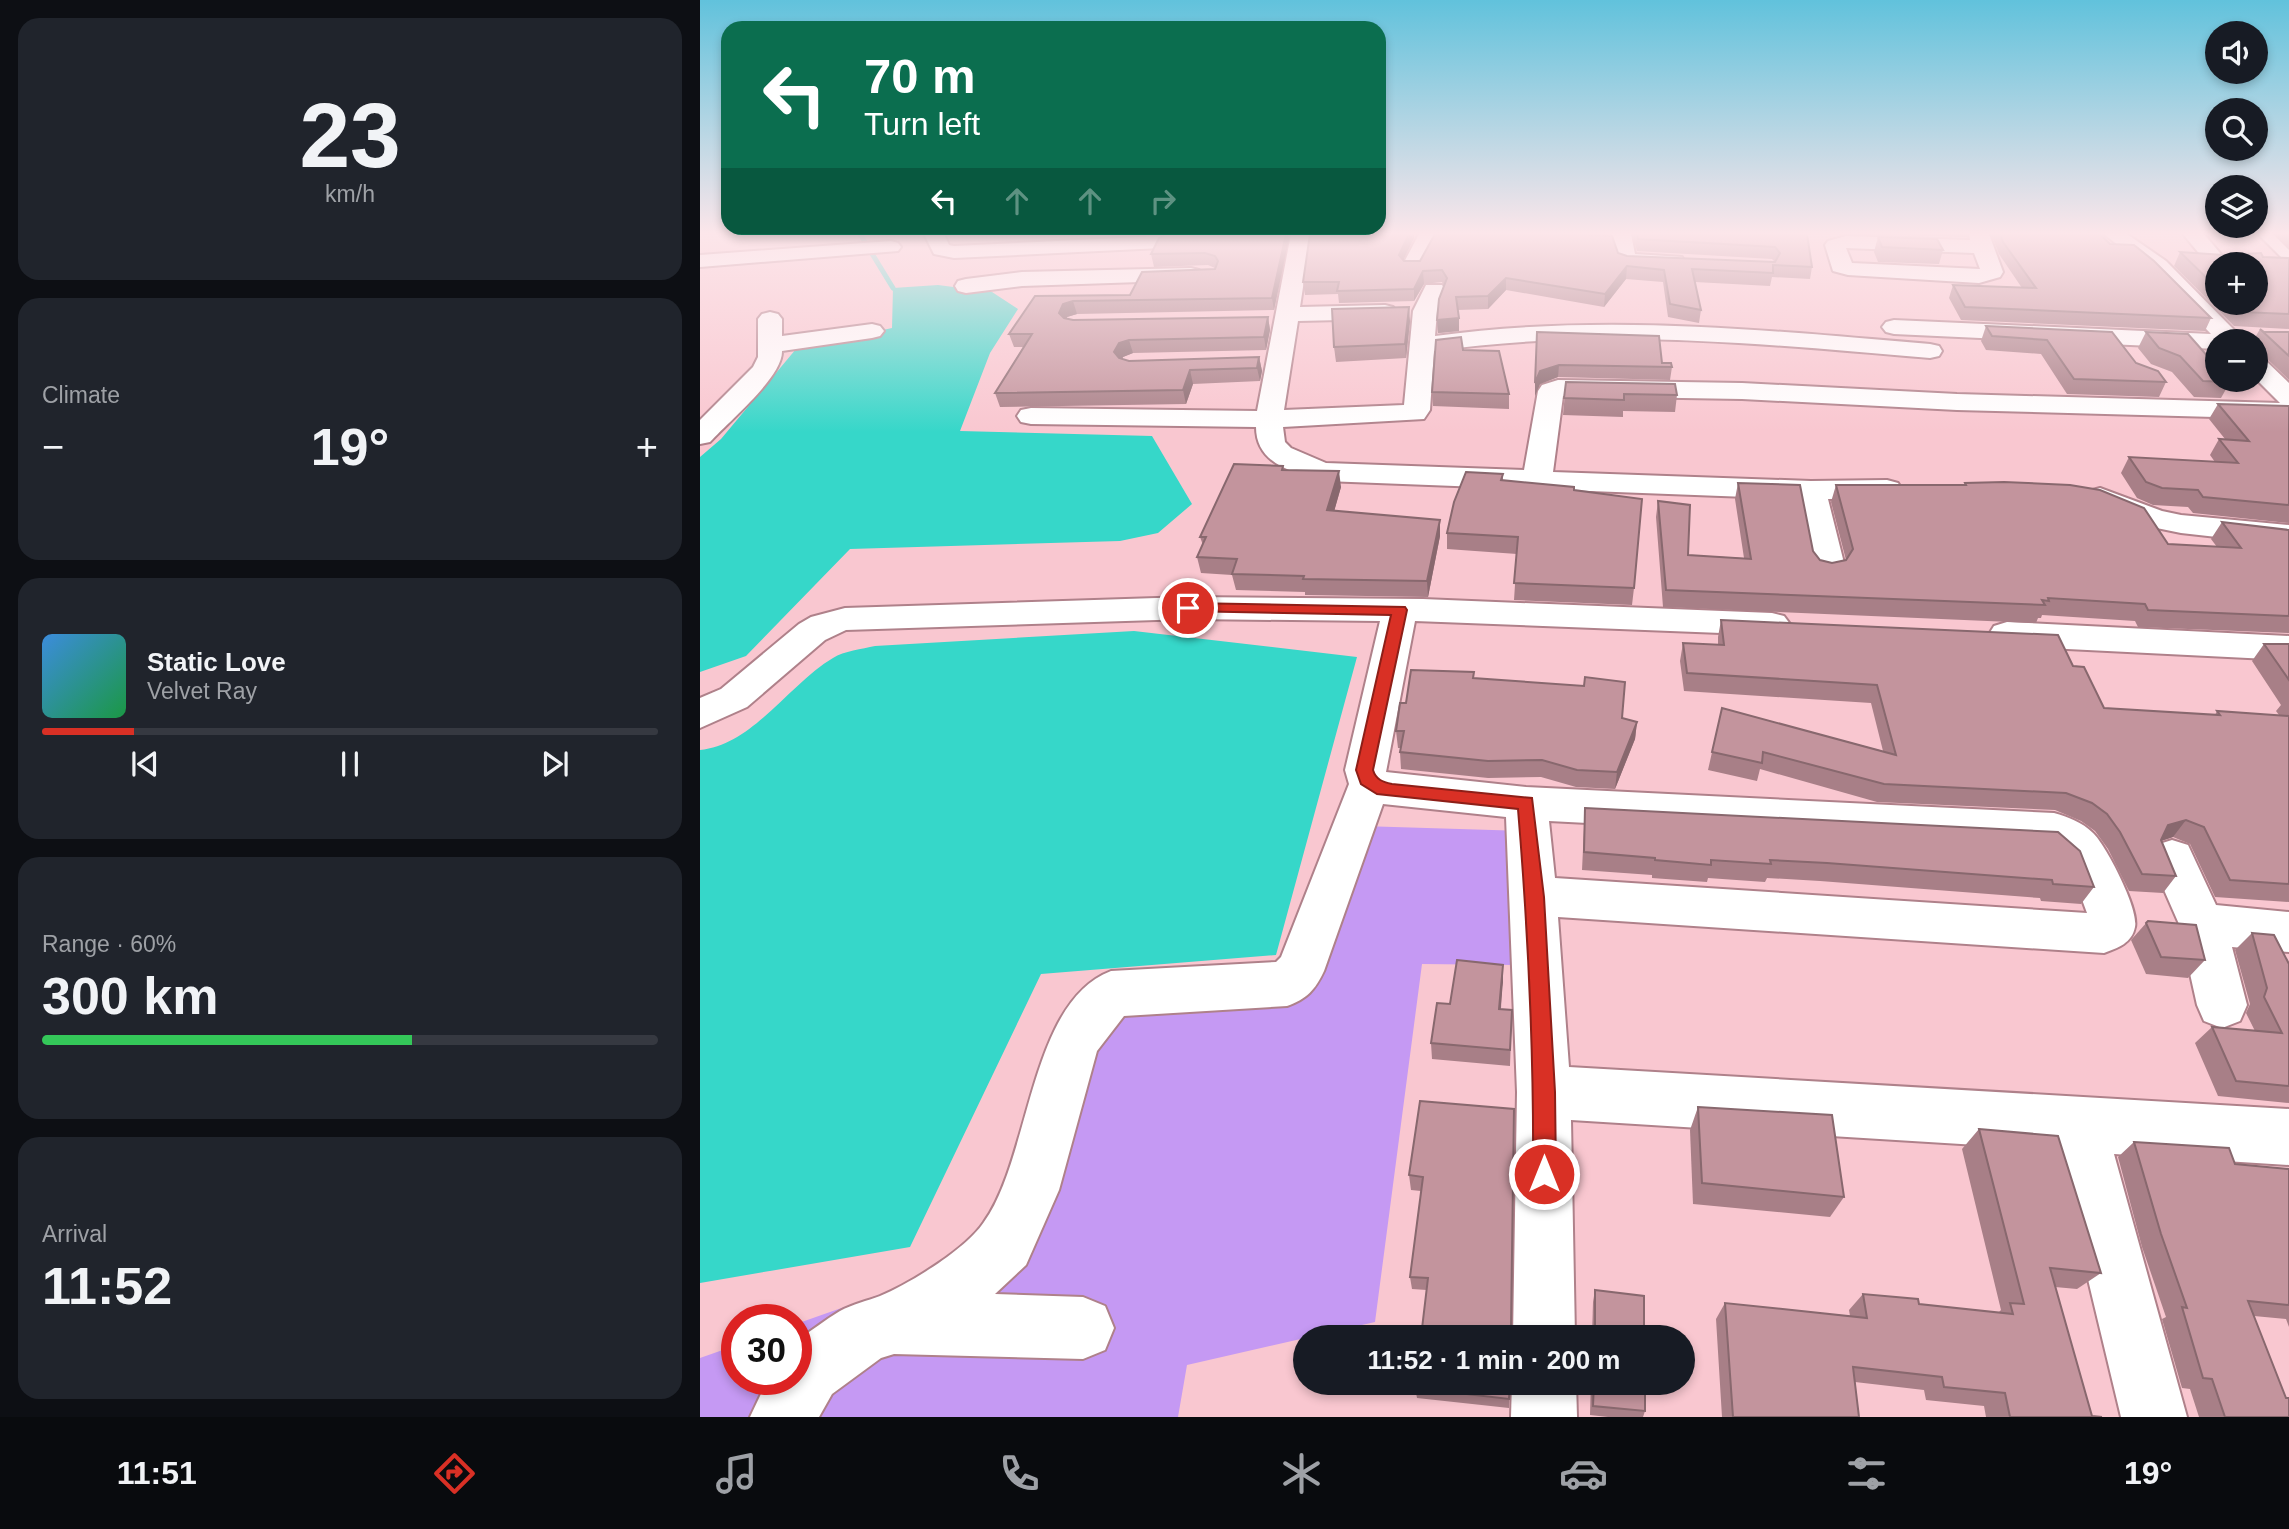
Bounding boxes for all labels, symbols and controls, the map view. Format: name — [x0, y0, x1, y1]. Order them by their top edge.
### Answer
map controls — [2205, 21, 2268, 392]
button: sound — [2205, 21, 2268, 84]
icon: left — [749, 49, 840, 140]
text: 70 m — [864, 49, 976, 103]
text: 23 — [299, 85, 401, 186]
button: search — [2205, 98, 2268, 161]
text: Turn left — [864, 106, 980, 142]
button: layers — [2205, 175, 2268, 238]
text: km/h — [325, 181, 375, 207]
icon: left — [925, 182, 963, 220]
icon: ahead — [998, 182, 1036, 220]
icon: ahead — [1071, 182, 1109, 220]
icon: right — [1144, 182, 1182, 220]
button: + — [2205, 252, 2268, 315]
button: − — [2205, 329, 2268, 392]
text: Climate — [42, 382, 120, 408]
text: 19° — [311, 418, 389, 476]
text: − — [42, 426, 64, 468]
text: + — [636, 426, 658, 468]
pin — [1158, 578, 1218, 638]
icon: arrive — [1169, 589, 1207, 627]
text: Static Love — [147, 647, 286, 677]
text: Velvet Ray — [147, 678, 257, 704]
icon: previous — [126, 745, 164, 783]
icon: pause — [331, 745, 369, 783]
icon: next — [536, 745, 574, 783]
text: Range · 60% — [42, 931, 176, 957]
text: 300 km — [42, 967, 218, 1025]
position arrow — [1507, 1137, 1581, 1211]
text: Arrival — [42, 1221, 107, 1247]
text: 11:52 — [42, 1257, 172, 1315]
speed limit sign: 30 — [721, 1304, 812, 1395]
text: 11:52 · 1 min · 200 m — [1368, 1345, 1620, 1375]
icon: directions — [430, 1449, 479, 1498]
icon: music — [712, 1449, 761, 1498]
icon: phone — [995, 1449, 1044, 1498]
icon: climate — [1277, 1449, 1326, 1498]
icon: car — [1559, 1449, 1608, 1498]
icon: filters — [1842, 1449, 1891, 1498]
text: 11:51 — [117, 1455, 197, 1491]
text: 19° — [2124, 1455, 2172, 1491]

